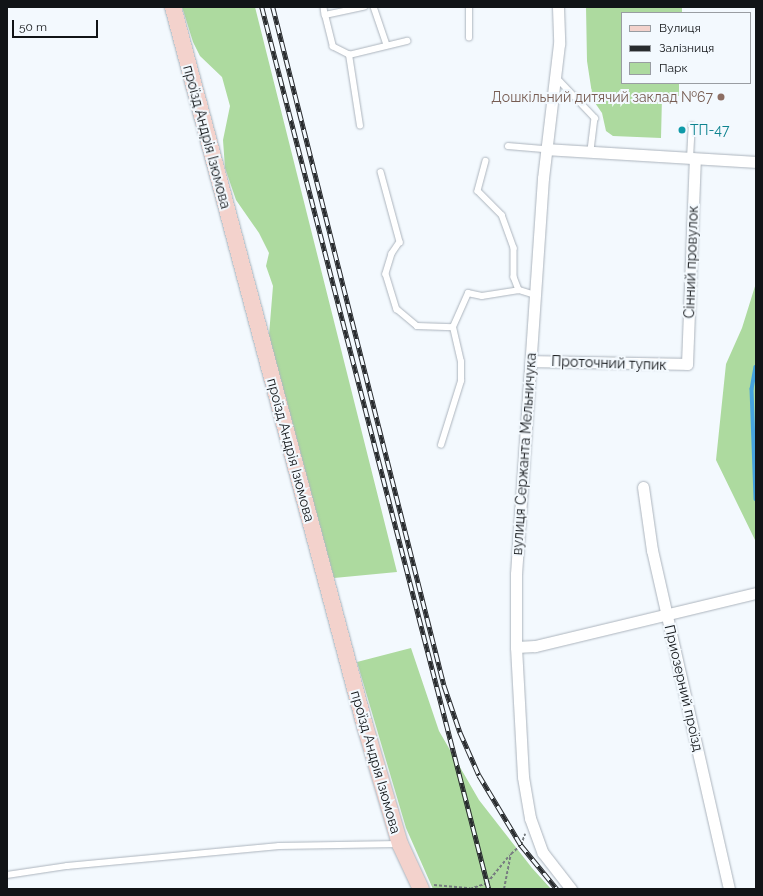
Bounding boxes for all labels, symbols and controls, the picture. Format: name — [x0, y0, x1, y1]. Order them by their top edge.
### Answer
scale bar — [14, 12, 100, 38]
legend — [621, 12, 751, 84]
text: 50 m — [19, 20, 47, 34]
text: Вулиця — [659, 21, 701, 35]
text: Залізниця — [659, 41, 714, 55]
text: Парк — [659, 61, 688, 75]
street label: проїзд Андрія Ізюмова — [180, 63, 234, 211]
place label: Дошкільний дитячий заклад №67 — [491, 89, 713, 105]
marker: Дошкільний дитячий заклад №67 — [716, 92, 726, 102]
place label: ТП-47 — [690, 122, 729, 138]
marker: ТП-47 — [677, 125, 687, 135]
street label: Сінний провулок — [681, 205, 701, 319]
street label: вулиця Сержанта Мельничука — [509, 352, 539, 556]
street label: Проточний тупик — [551, 353, 667, 373]
street label: проїзд Андрія Ізюмова — [264, 376, 318, 524]
street label: Приозерний проїзд — [661, 623, 707, 753]
street label: проїзд Андрія Ізюмова — [347, 688, 405, 836]

